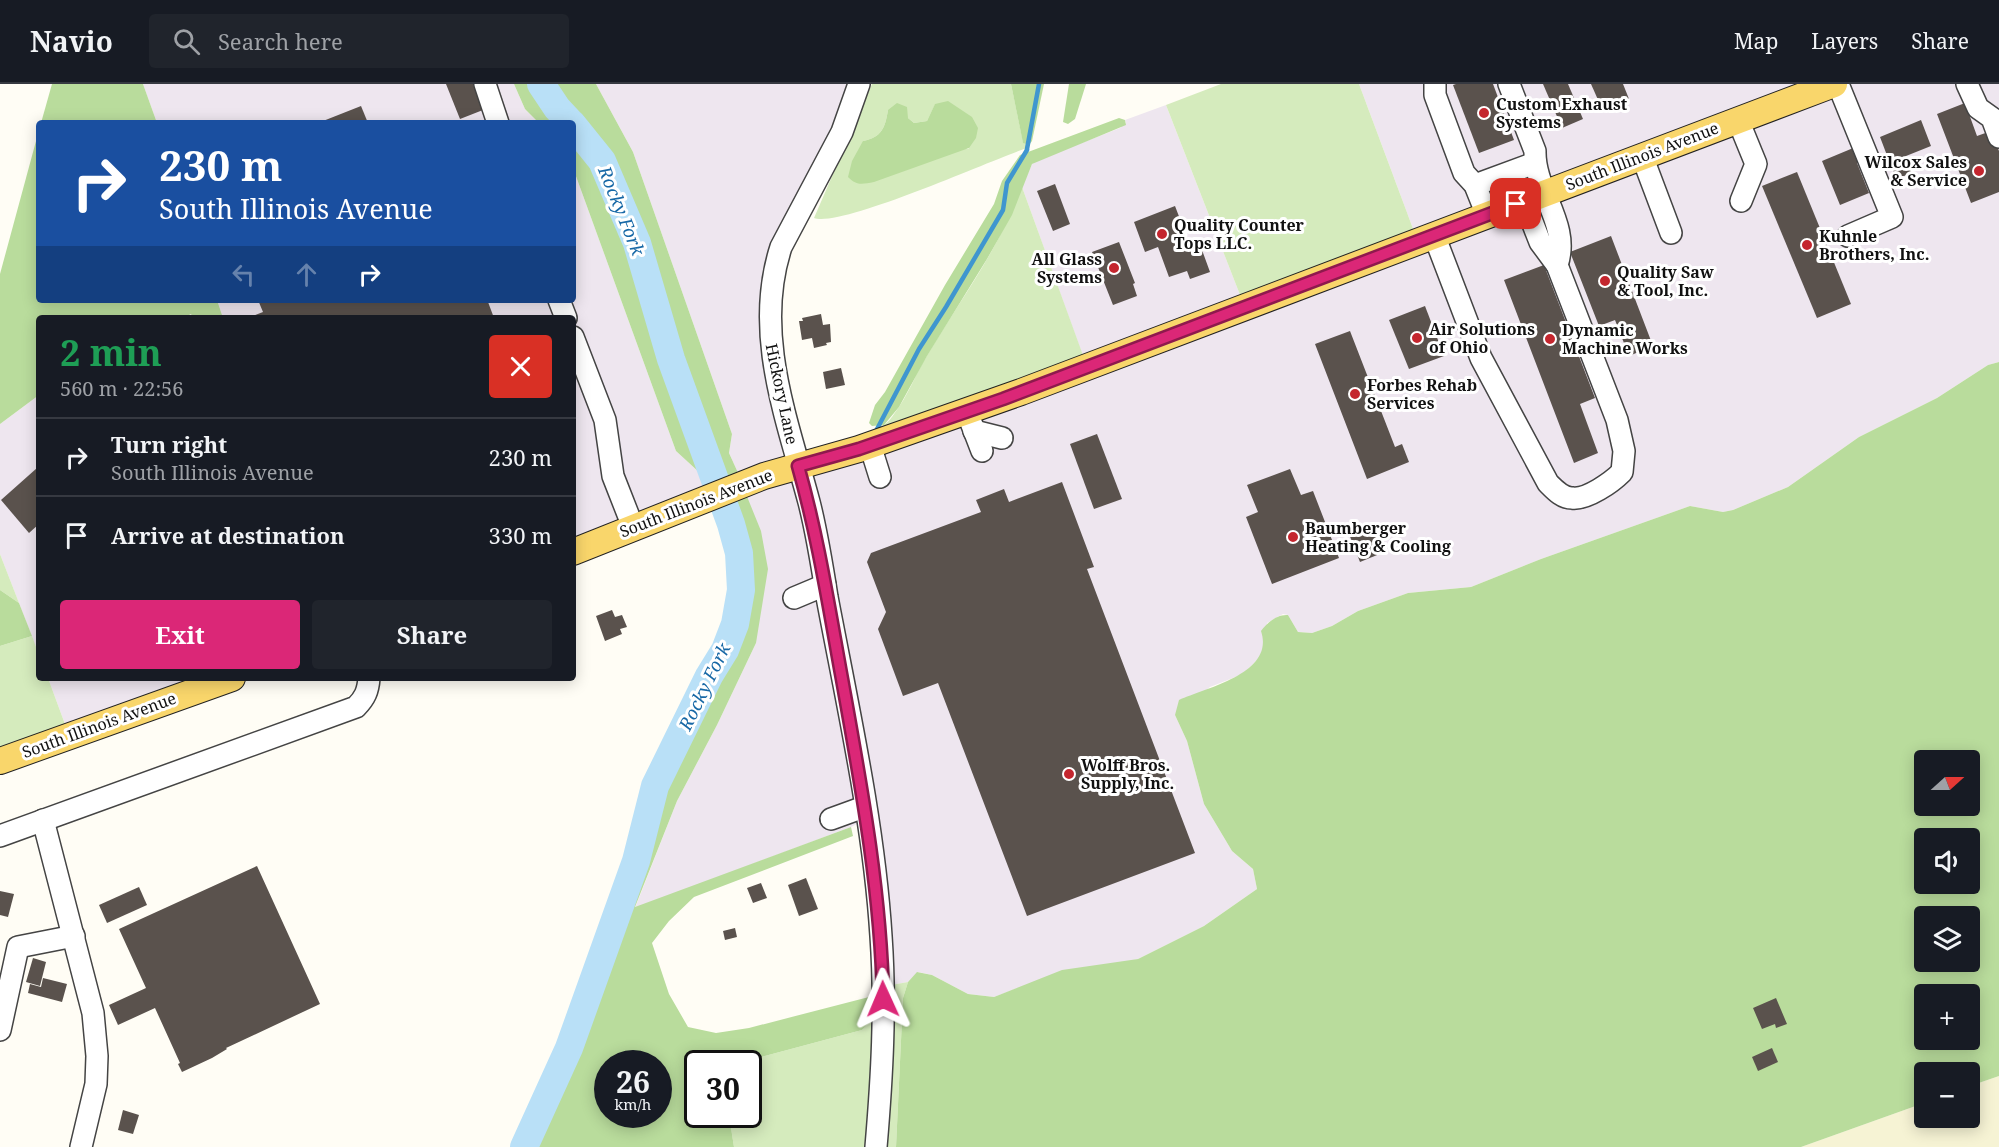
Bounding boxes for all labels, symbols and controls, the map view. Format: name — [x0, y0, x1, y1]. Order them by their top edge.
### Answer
search box — [149, 14, 569, 68]
text: Navio — [30, 22, 113, 60]
icon: search — [170, 25, 203, 58]
text: Search here — [218, 26, 343, 56]
text: Map — [1734, 27, 1778, 55]
text: Layers — [1811, 27, 1878, 55]
text: Share — [1911, 27, 1969, 55]
place label: Custom Exhaust Systems — [1496, 93, 1628, 133]
marker: Custom Exhaust Systems — [1477, 106, 1491, 120]
street label: South Illinois Avenue — [1562, 117, 1722, 195]
text: 230 m — [159, 136, 283, 193]
icon: right — [60, 144, 138, 222]
place label: Wilcox Sales & Service — [1865, 151, 1967, 191]
water label: Rocky Fork — [593, 161, 651, 260]
marker: Wilcox Sales & Service — [1972, 164, 1986, 178]
pin — [1490, 178, 1541, 229]
icon: arrive — [1499, 187, 1532, 220]
text: South Illinois Avenue — [159, 190, 433, 227]
place label: Quality Counter Tops LLC. — [1174, 214, 1305, 254]
place label: Kuhnle Brothers, Inc. — [1819, 225, 1929, 265]
marker: Quality Counter Tops LLC. — [1155, 227, 1169, 241]
marker: Kuhnle Brothers, Inc. — [1800, 238, 1814, 252]
place label: All Glass Systems — [1032, 248, 1102, 288]
icon: left — [227, 258, 260, 291]
icon: ahead — [290, 258, 323, 291]
icon: right — [353, 258, 386, 291]
marker: All Glass Systems — [1107, 261, 1121, 275]
place label: Quality Saw & Tool, Inc. — [1617, 261, 1714, 301]
marker: Quality Saw & Tool, Inc. — [1598, 274, 1612, 288]
place label: Air Solutions of Ohio — [1429, 318, 1535, 358]
place label: Dynamic Machine Works — [1562, 319, 1688, 359]
text: 2 min — [60, 328, 162, 377]
marker: Air Solutions of Ohio — [1410, 331, 1424, 345]
marker: Dynamic Machine Works — [1543, 332, 1557, 346]
button: close — [489, 335, 552, 398]
street label: Hickory Lane — [761, 342, 803, 446]
place label: Forbes Rehab Services — [1367, 374, 1477, 414]
text: 560 m · 22:56 — [60, 375, 183, 402]
marker: Forbes Rehab Services — [1348, 387, 1362, 401]
text: Turn right — [111, 429, 227, 459]
icon: right — [60, 441, 93, 474]
text: 230 m — [489, 442, 552, 472]
text: South Illinois Avenue — [111, 459, 314, 486]
street label: South Illinois Avenue — [616, 464, 776, 542]
place label: Baumberger Heating & Cooling — [1305, 517, 1451, 557]
icon: arrive — [60, 519, 93, 552]
text: Arrive at destination — [111, 520, 345, 550]
text: 330 m — [489, 520, 552, 550]
marker: Baumberger Heating & Cooling — [1286, 530, 1300, 544]
button: Exit — [60, 600, 300, 669]
button: Share — [312, 600, 552, 669]
water label: Rocky Fork — [672, 638, 736, 735]
street label: South Illinois Avenue — [19, 687, 179, 763]
north arrow — [1914, 750, 1980, 816]
map controls — [1914, 750, 1980, 1128]
place label: Wolff Bros. Supply, Inc. — [1081, 754, 1174, 794]
marker: Wolff Bros. Supply, Inc. — [1062, 767, 1076, 781]
button: sound — [1914, 828, 1980, 894]
button: layers — [1914, 906, 1980, 972]
position arrow — [851, 967, 915, 1031]
button: + — [1914, 984, 1980, 1050]
speed limit sign: 30 — [684, 1050, 762, 1128]
text: 26 — [616, 1061, 650, 1102]
button: − — [1914, 1062, 1980, 1128]
text: km/h — [615, 1094, 651, 1114]

